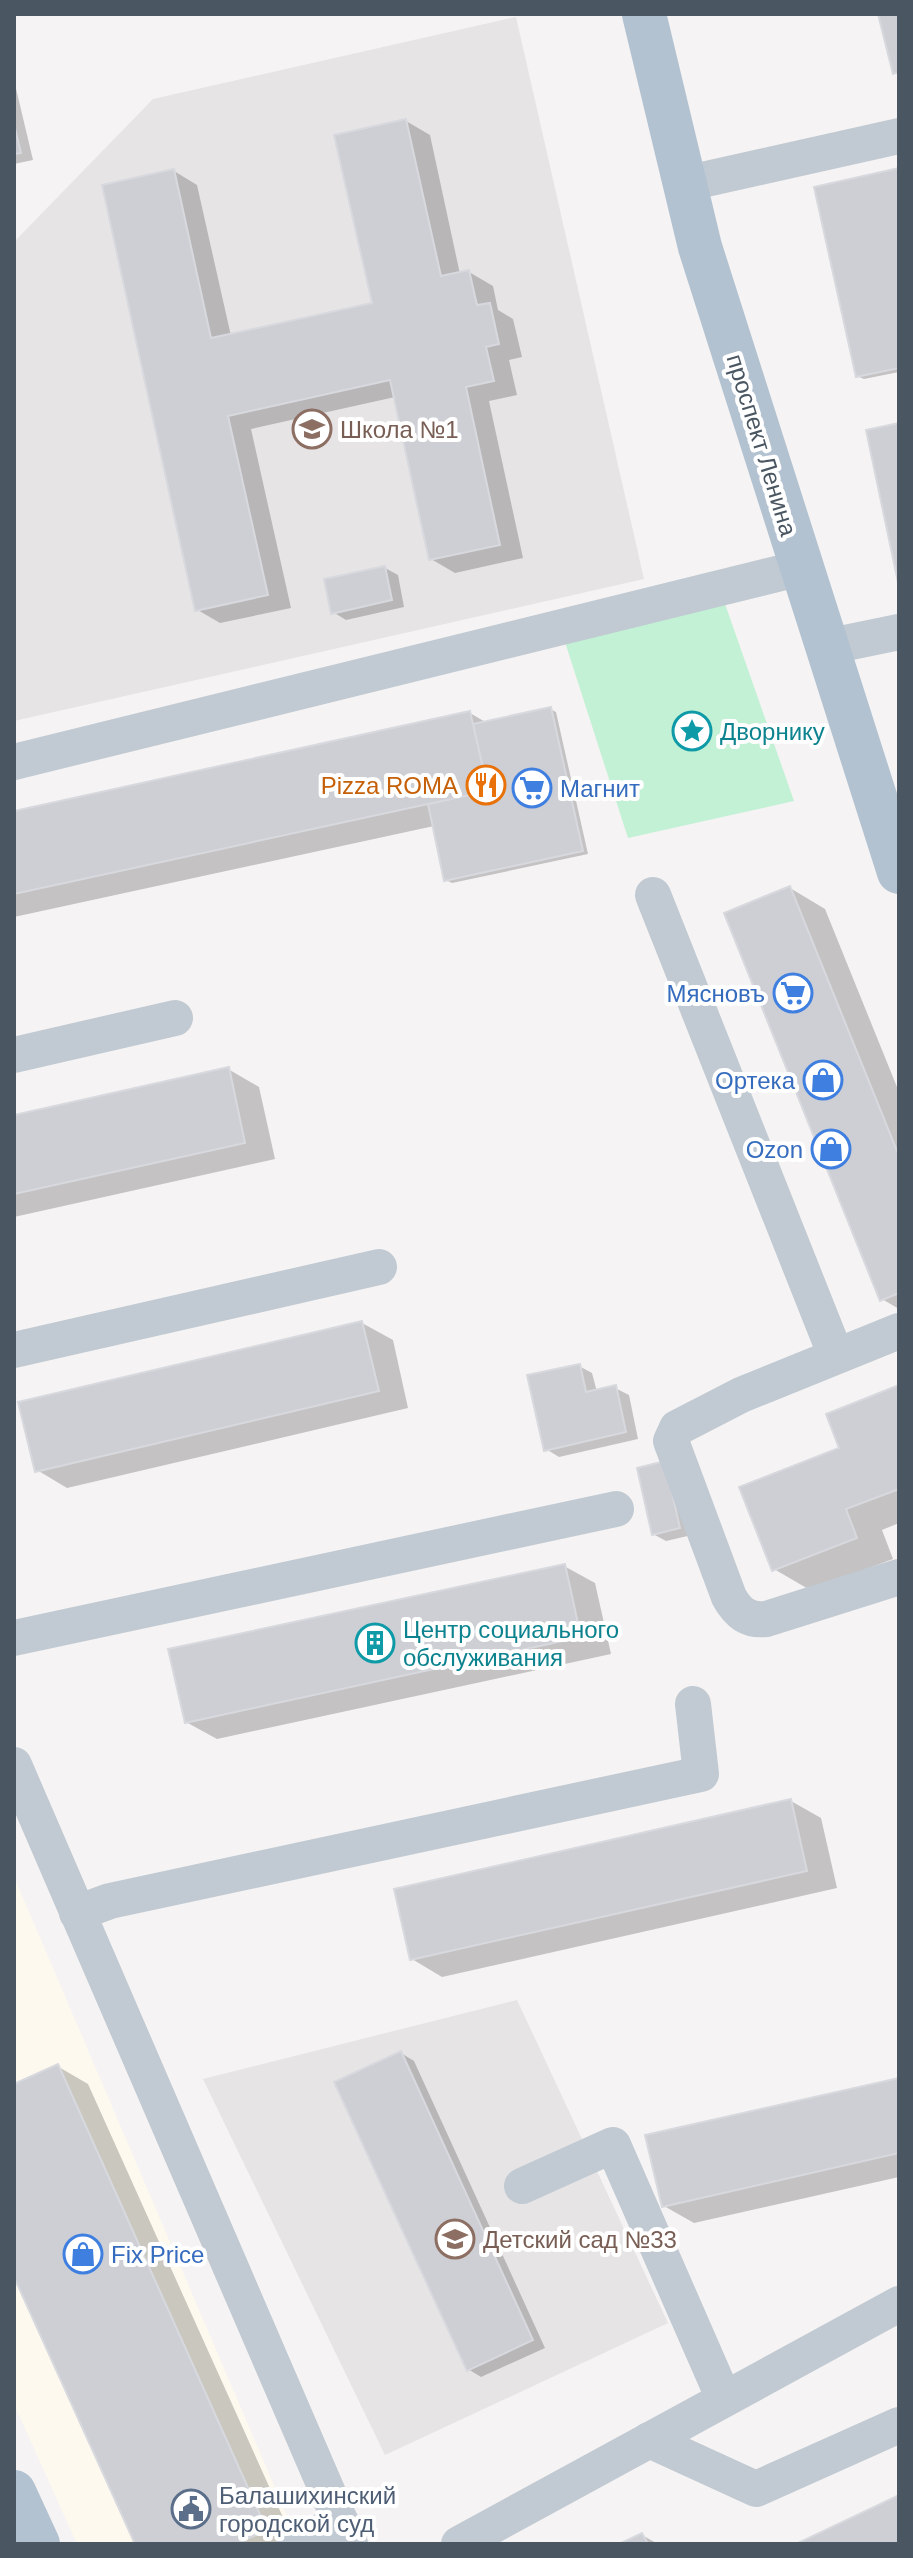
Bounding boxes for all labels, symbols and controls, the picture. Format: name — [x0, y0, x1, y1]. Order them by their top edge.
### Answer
street label: проспект Ленина — [721, 351, 803, 540]
school or university icon: Школа №1 — [291, 408, 333, 450]
place label: Школа №1 — [340, 416, 459, 443]
place icon: Дворнику — [671, 710, 713, 752]
place label: Дворнику — [720, 718, 825, 745]
restaurant icon: Pizza ROMA — [465, 764, 507, 806]
supermarket icon: Магнит — [511, 767, 553, 809]
place label: Pizza ROMA — [321, 772, 458, 799]
place label: Магнит — [560, 775, 640, 802]
supermarket icon: Мясновъ — [772, 972, 814, 1014]
place label: Мясновъ — [666, 980, 765, 1007]
shop icon: Ортека — [802, 1059, 844, 1101]
place label: Ортека — [715, 1067, 796, 1094]
shop icon: Ozon — [810, 1128, 852, 1170]
place label: Ozon — [746, 1136, 803, 1163]
place label: Центр социального обслуживания — [403, 1616, 619, 1671]
building icon: Центр социального обслуживания — [354, 1622, 396, 1664]
school or university icon: Детский сад №33 — [434, 2218, 476, 2260]
place label: Детский сад №33 — [483, 2226, 677, 2253]
shop icon: Fix Price — [62, 2233, 104, 2275]
place label: Fix Price — [111, 2241, 204, 2268]
place label: Балашихинский городской суд — [219, 2482, 396, 2537]
public building icon: Балашихинский городской суд — [170, 2488, 212, 2530]

